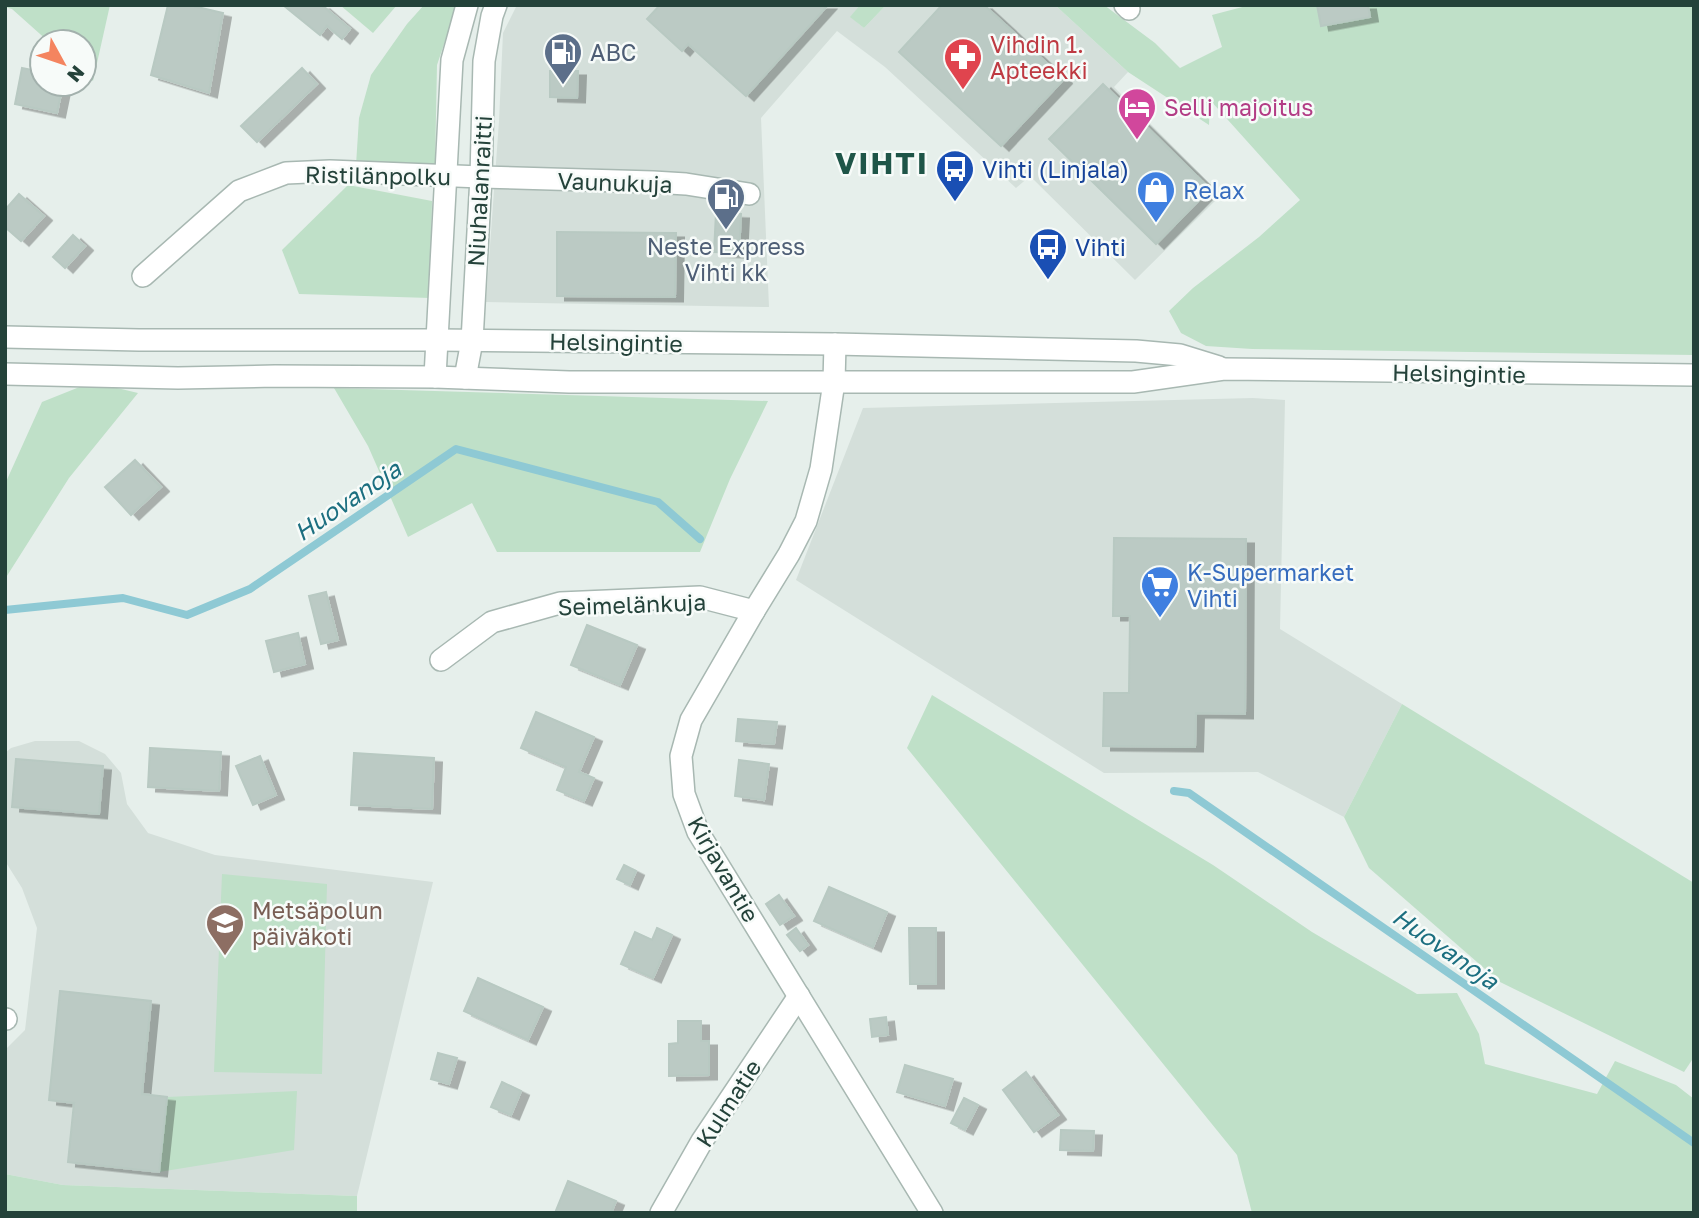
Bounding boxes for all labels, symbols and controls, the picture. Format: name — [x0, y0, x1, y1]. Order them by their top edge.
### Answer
north arrow — [28, 28, 98, 98]
place label: Vihdin 1. Apteekki — [990, 30, 1088, 84]
fuel station icon: ABC — [542, 31, 584, 86]
pharmacy icon: Vihdin 1. Apteekki — [942, 36, 984, 91]
place label: ABC — [590, 38, 636, 66]
text: N — [63, 61, 90, 87]
hotel icon: Selli majoitus — [1116, 86, 1158, 141]
place label: Selli majoitus — [1164, 93, 1313, 121]
street label: Niuhalanraitti — [461, 115, 497, 267]
district label: VIHTI — [835, 145, 929, 181]
bus stop icon: Vihti (Linjala) — [934, 148, 976, 203]
place label: Vihti (Linjala) — [982, 155, 1129, 183]
street label: Ristilänpolku — [305, 160, 451, 190]
street label: Vaunukuja — [557, 166, 673, 198]
shop icon: Relax — [1135, 169, 1177, 224]
fuel station icon: Neste Express Vihti kk — [705, 176, 747, 231]
place label: Relax — [1183, 176, 1245, 204]
bus stop icon: Vihti — [1027, 226, 1069, 281]
place label: Neste Express Vihti kk — [647, 232, 805, 286]
place label: Vihti — [1075, 233, 1126, 261]
street label: Helsingintie — [549, 327, 683, 357]
street label: Helsingintie — [1392, 358, 1526, 388]
water label: Huovanoja — [288, 453, 407, 547]
place label: K-Supermarket Vihti — [1187, 558, 1354, 612]
supermarket icon: K-Supermarket Vihti — [1139, 564, 1181, 619]
street label: Seimelänkuja — [557, 587, 707, 621]
street label: Kirjavantie — [682, 811, 766, 927]
place label: Metsäpolun päiväkoti — [252, 896, 383, 950]
water label: Huovanoja — [1387, 901, 1506, 997]
school or university icon: Metsäpolun päiväkoti — [204, 902, 246, 957]
street label: Kulmatie — [689, 1054, 767, 1152]

